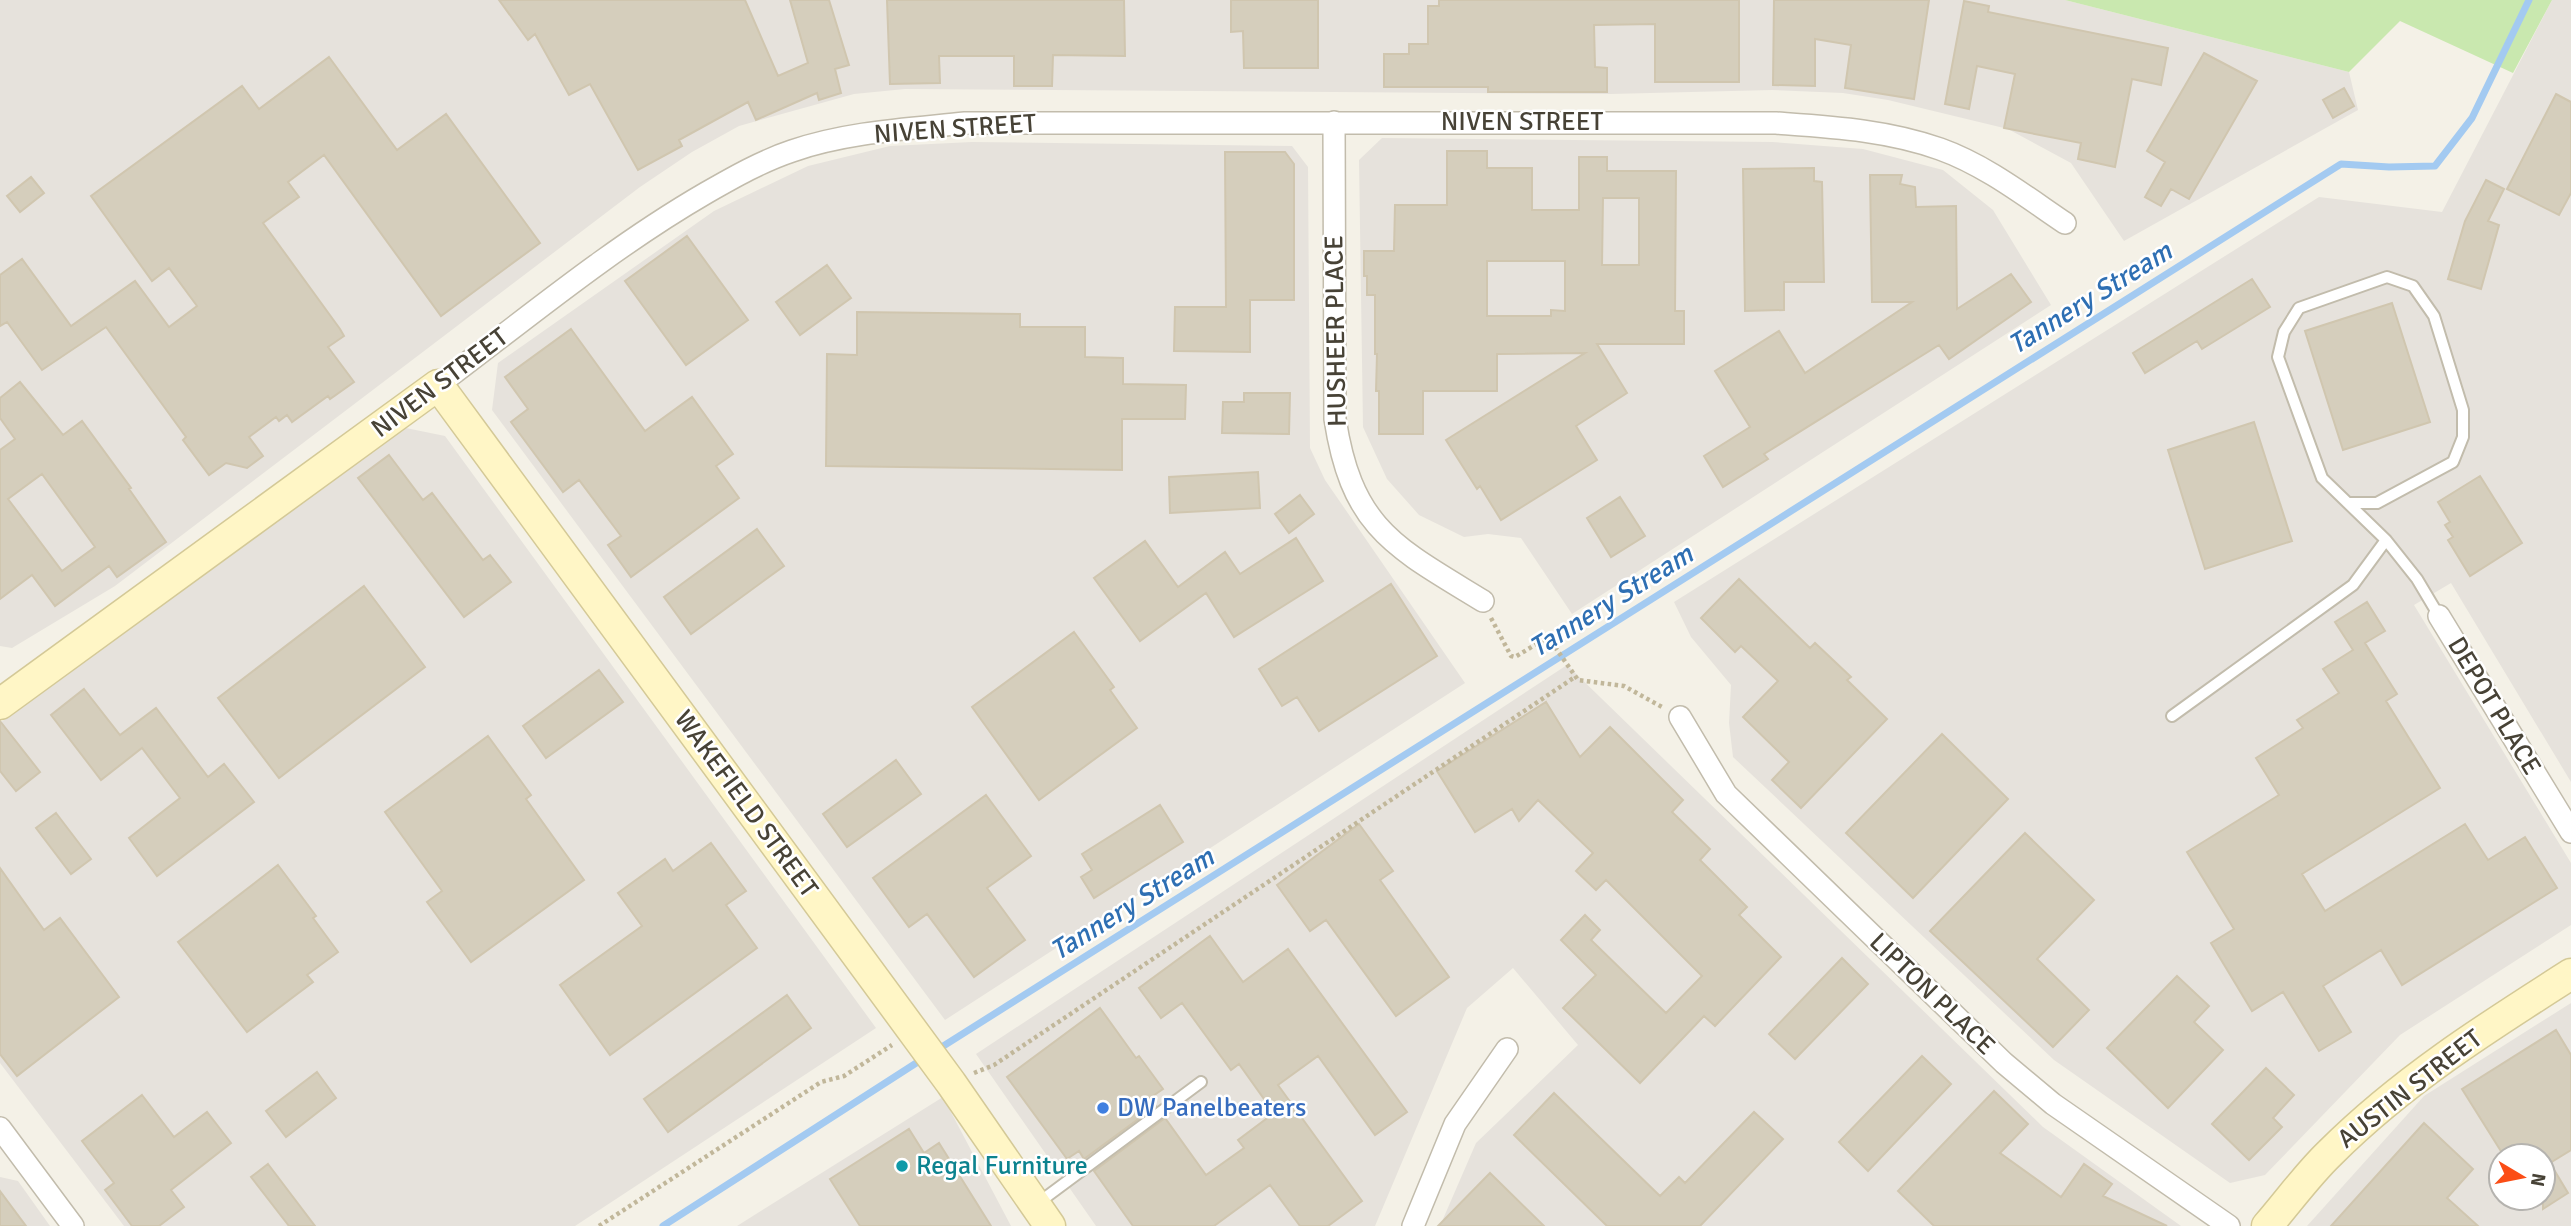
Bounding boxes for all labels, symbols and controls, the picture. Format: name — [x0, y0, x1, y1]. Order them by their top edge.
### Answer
street label: NIVEN STREET — [1441, 106, 1604, 138]
street label: NIVEN STREET — [873, 107, 1037, 151]
water label: Tannery Stream — [2002, 234, 2179, 362]
street label: HUSHEER PLACE — [1318, 235, 1354, 427]
street label: NIVEN STREET — [365, 321, 515, 445]
water label: Tannery Stream — [1523, 537, 1700, 665]
street label: DEPOT PLACE — [2440, 631, 2548, 781]
street label: WAKEFIELD STREET — [667, 704, 825, 904]
water label: Tannery Stream — [1044, 840, 1221, 968]
street label: LIPTON PLACE — [1863, 926, 2001, 1062]
street label: AUSTIN STREET — [2331, 1022, 2489, 1155]
place label: DW Panelbeaters — [1117, 1092, 1306, 1124]
marker: DW Panelbeaters — [1095, 1100, 1111, 1116]
north arrow — [2487, 1142, 2557, 1212]
place label: Regal Furniture — [916, 1150, 1088, 1182]
marker: Regal Furniture — [894, 1158, 910, 1174]
text: N — [2525, 1171, 2551, 1188]

